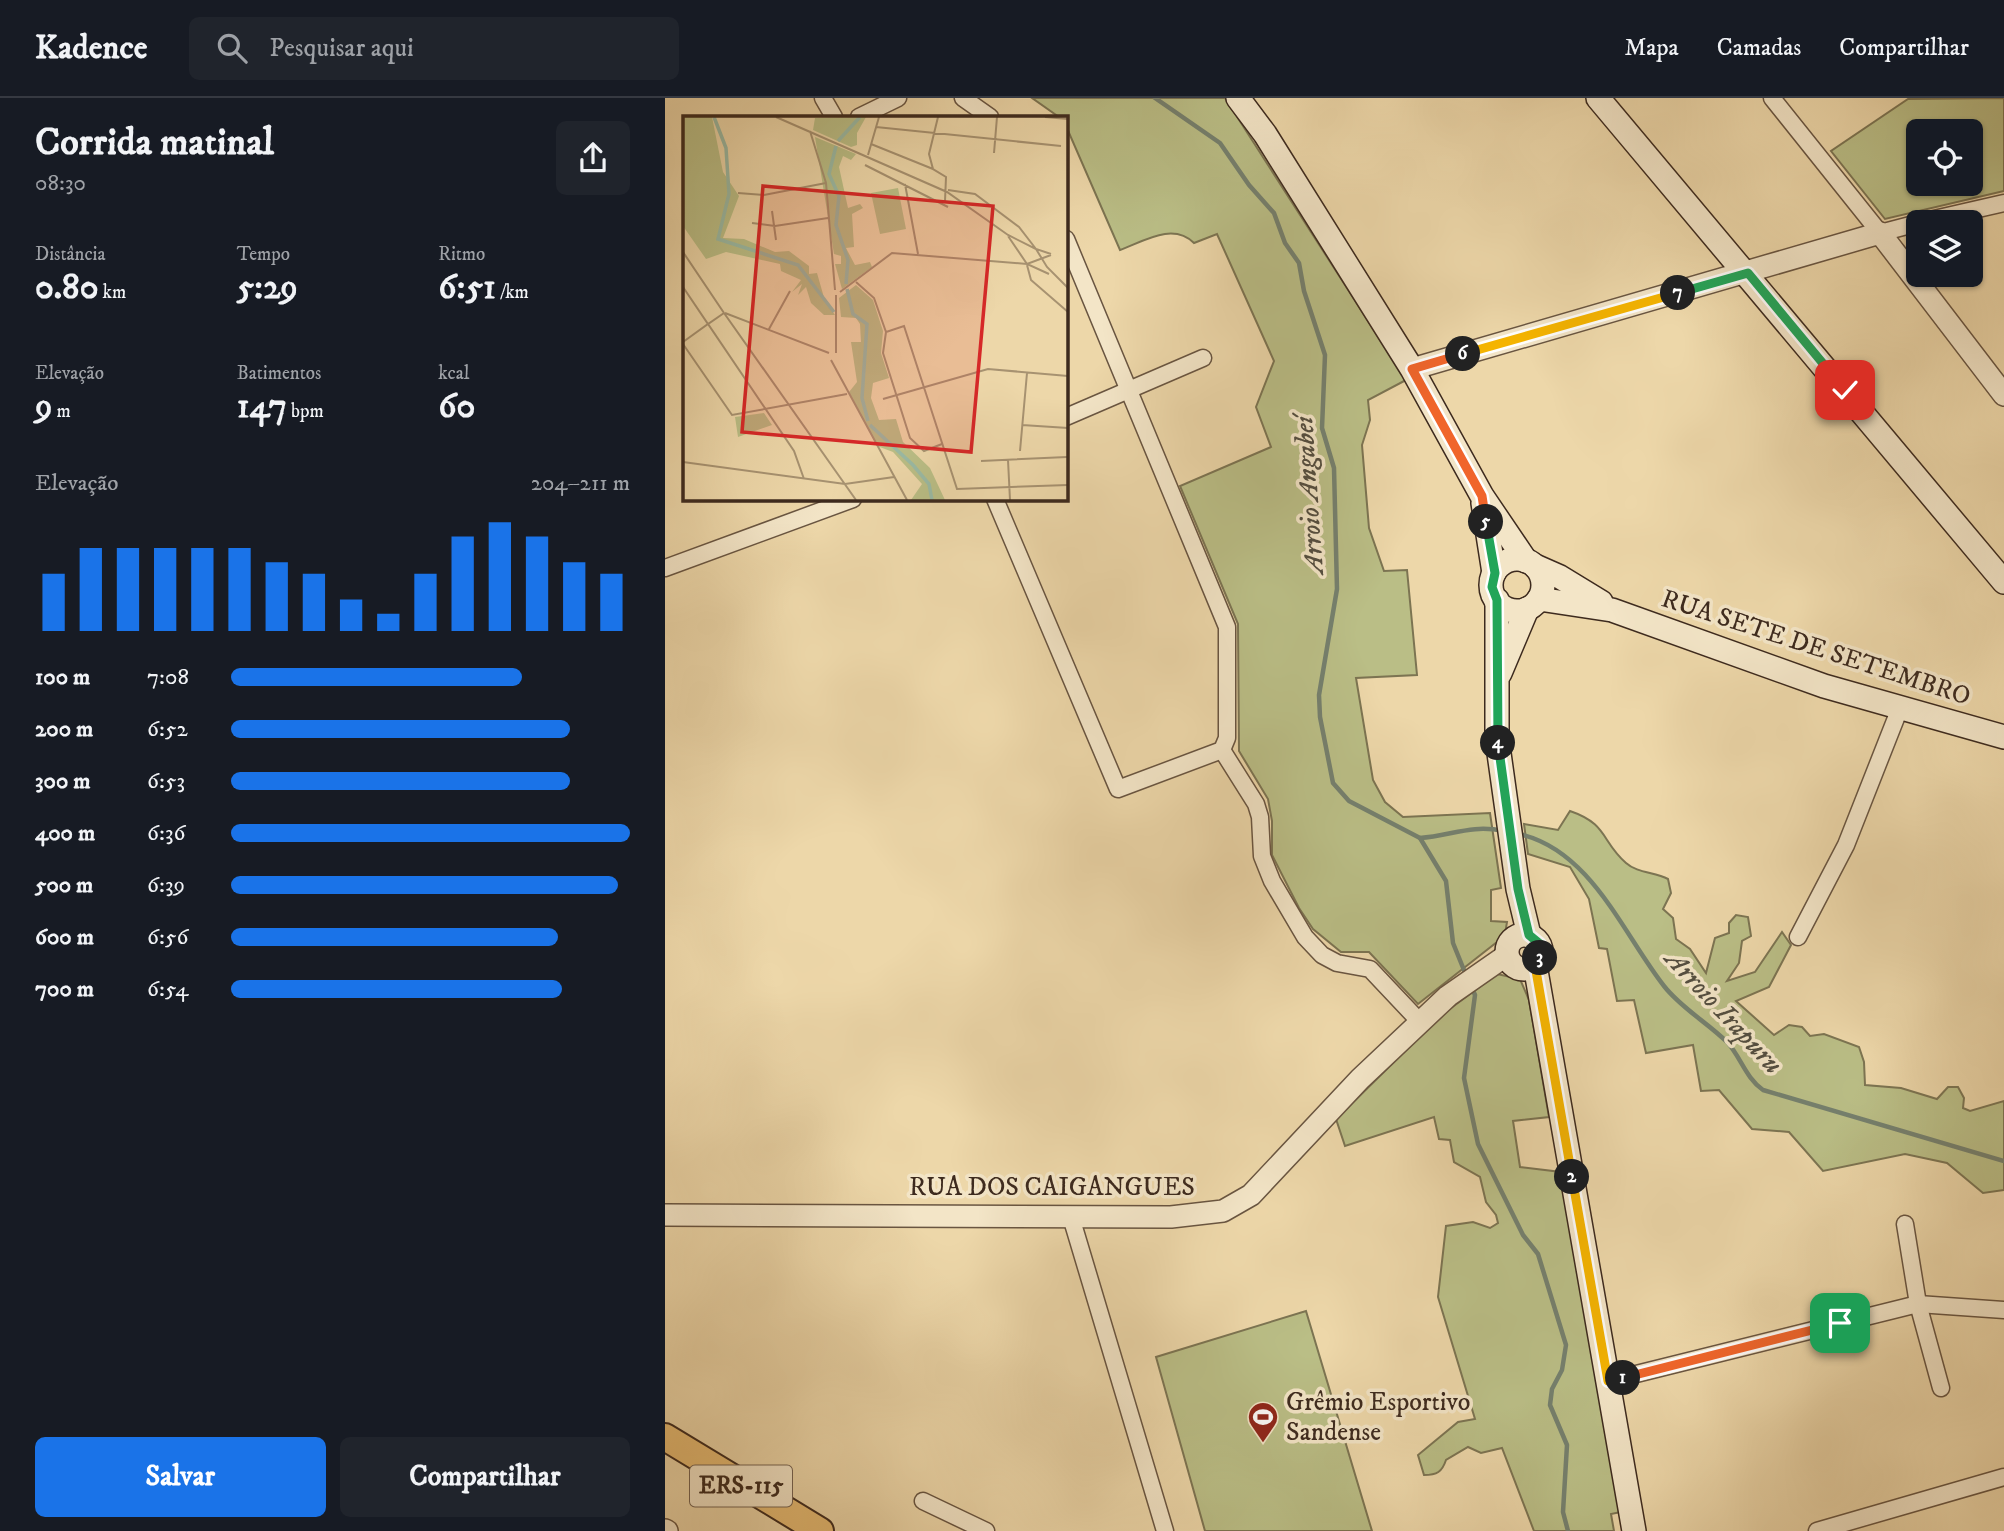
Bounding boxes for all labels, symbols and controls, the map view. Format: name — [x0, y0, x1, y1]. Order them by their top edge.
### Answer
search box — [189, 17, 679, 80]
text: Kadence — [35, 28, 147, 69]
icon: search — [213, 29, 251, 67]
text: Pesquisar aqui — [269, 32, 414, 65]
text: Mapa — [1624, 33, 1679, 63]
text: Camadas — [1717, 33, 1801, 63]
text: Compartilhar — [1839, 33, 1969, 63]
inset map — [683, 116, 1067, 500]
text: Corrida matinal — [35, 119, 274, 167]
map controls — [1906, 119, 1983, 287]
button: locate — [1906, 119, 1983, 196]
button: share — [556, 121, 630, 195]
text: 08:30 — [35, 169, 86, 198]
button: layers — [1906, 210, 1983, 287]
text: Distância — [35, 243, 106, 266]
text: Tempo — [237, 243, 290, 266]
text: Ritmo — [438, 243, 485, 266]
text: 0.80 — [35, 266, 98, 310]
text: 5:29 — [237, 266, 298, 310]
text: 6:51 — [438, 266, 496, 310]
pin: 7 — [1661, 276, 1695, 310]
text: km — [98, 281, 126, 304]
text: /km — [496, 281, 529, 304]
text: 7 — [1672, 281, 1683, 304]
pin: 6 — [1445, 336, 1481, 372]
text: 6 — [1458, 342, 1467, 365]
pin — [1815, 360, 1875, 420]
text: Elevação — [35, 362, 104, 385]
text: Batimentos — [237, 362, 321, 385]
text: kcal — [438, 362, 470, 385]
icon: check — [1826, 371, 1864, 409]
text: 9 — [35, 385, 52, 429]
text: 147 — [237, 385, 287, 429]
text: 60 — [438, 385, 475, 429]
text: m — [52, 400, 71, 423]
text: bpm — [287, 400, 324, 423]
water label: Arroio Angabeí — [1286, 410, 1332, 578]
text: Elevação — [35, 469, 118, 498]
text: 204–211 m — [531, 469, 630, 498]
pin: 5 — [1469, 504, 1503, 540]
text: 5 — [1481, 510, 1490, 533]
street label: RUA SETE DE SETEMBRO — [1657, 582, 1975, 714]
text: 100 m — [35, 663, 90, 692]
text: 7:08 — [147, 663, 189, 692]
text: 200 m — [35, 715, 93, 744]
text: 6:52 — [147, 715, 188, 744]
pin: 4 — [1481, 726, 1515, 760]
text: 4 — [1492, 731, 1503, 754]
text: 300 m — [35, 767, 91, 796]
text: 6:53 — [147, 767, 185, 796]
text: 400 m — [35, 819, 95, 848]
text: 6:36 — [147, 819, 186, 848]
text: 500 m — [35, 871, 93, 900]
text: 6:39 — [147, 871, 185, 900]
text: 600 m — [35, 923, 94, 952]
text: 6:56 — [147, 923, 188, 952]
pin: 3 — [1523, 940, 1557, 976]
water label: Arroio Irapuru — [1656, 940, 1790, 1081]
text: 3 — [1536, 946, 1543, 969]
text: 700 m — [35, 975, 94, 1004]
text: 6:54 — [147, 975, 188, 1004]
pin: 2 — [1555, 1160, 1590, 1194]
text: 2 — [1567, 1165, 1576, 1188]
street label: RUA DOS CAIGANGUES — [909, 1171, 1195, 1204]
pin — [1810, 1293, 1870, 1353]
icon: arrive — [1821, 1304, 1859, 1342]
pin: 1 — [1605, 1360, 1641, 1396]
text: 1 — [1619, 1366, 1626, 1389]
place label: Grêmio Esportivo Sandense — [1286, 1386, 1470, 1449]
sports icon: Grêmio Esportivo Sandense — [1246, 1400, 1280, 1444]
button: Salvar — [35, 1437, 326, 1517]
button: Compartilhar — [340, 1437, 630, 1517]
road number: ERS-115 — [690, 1466, 792, 1506]

